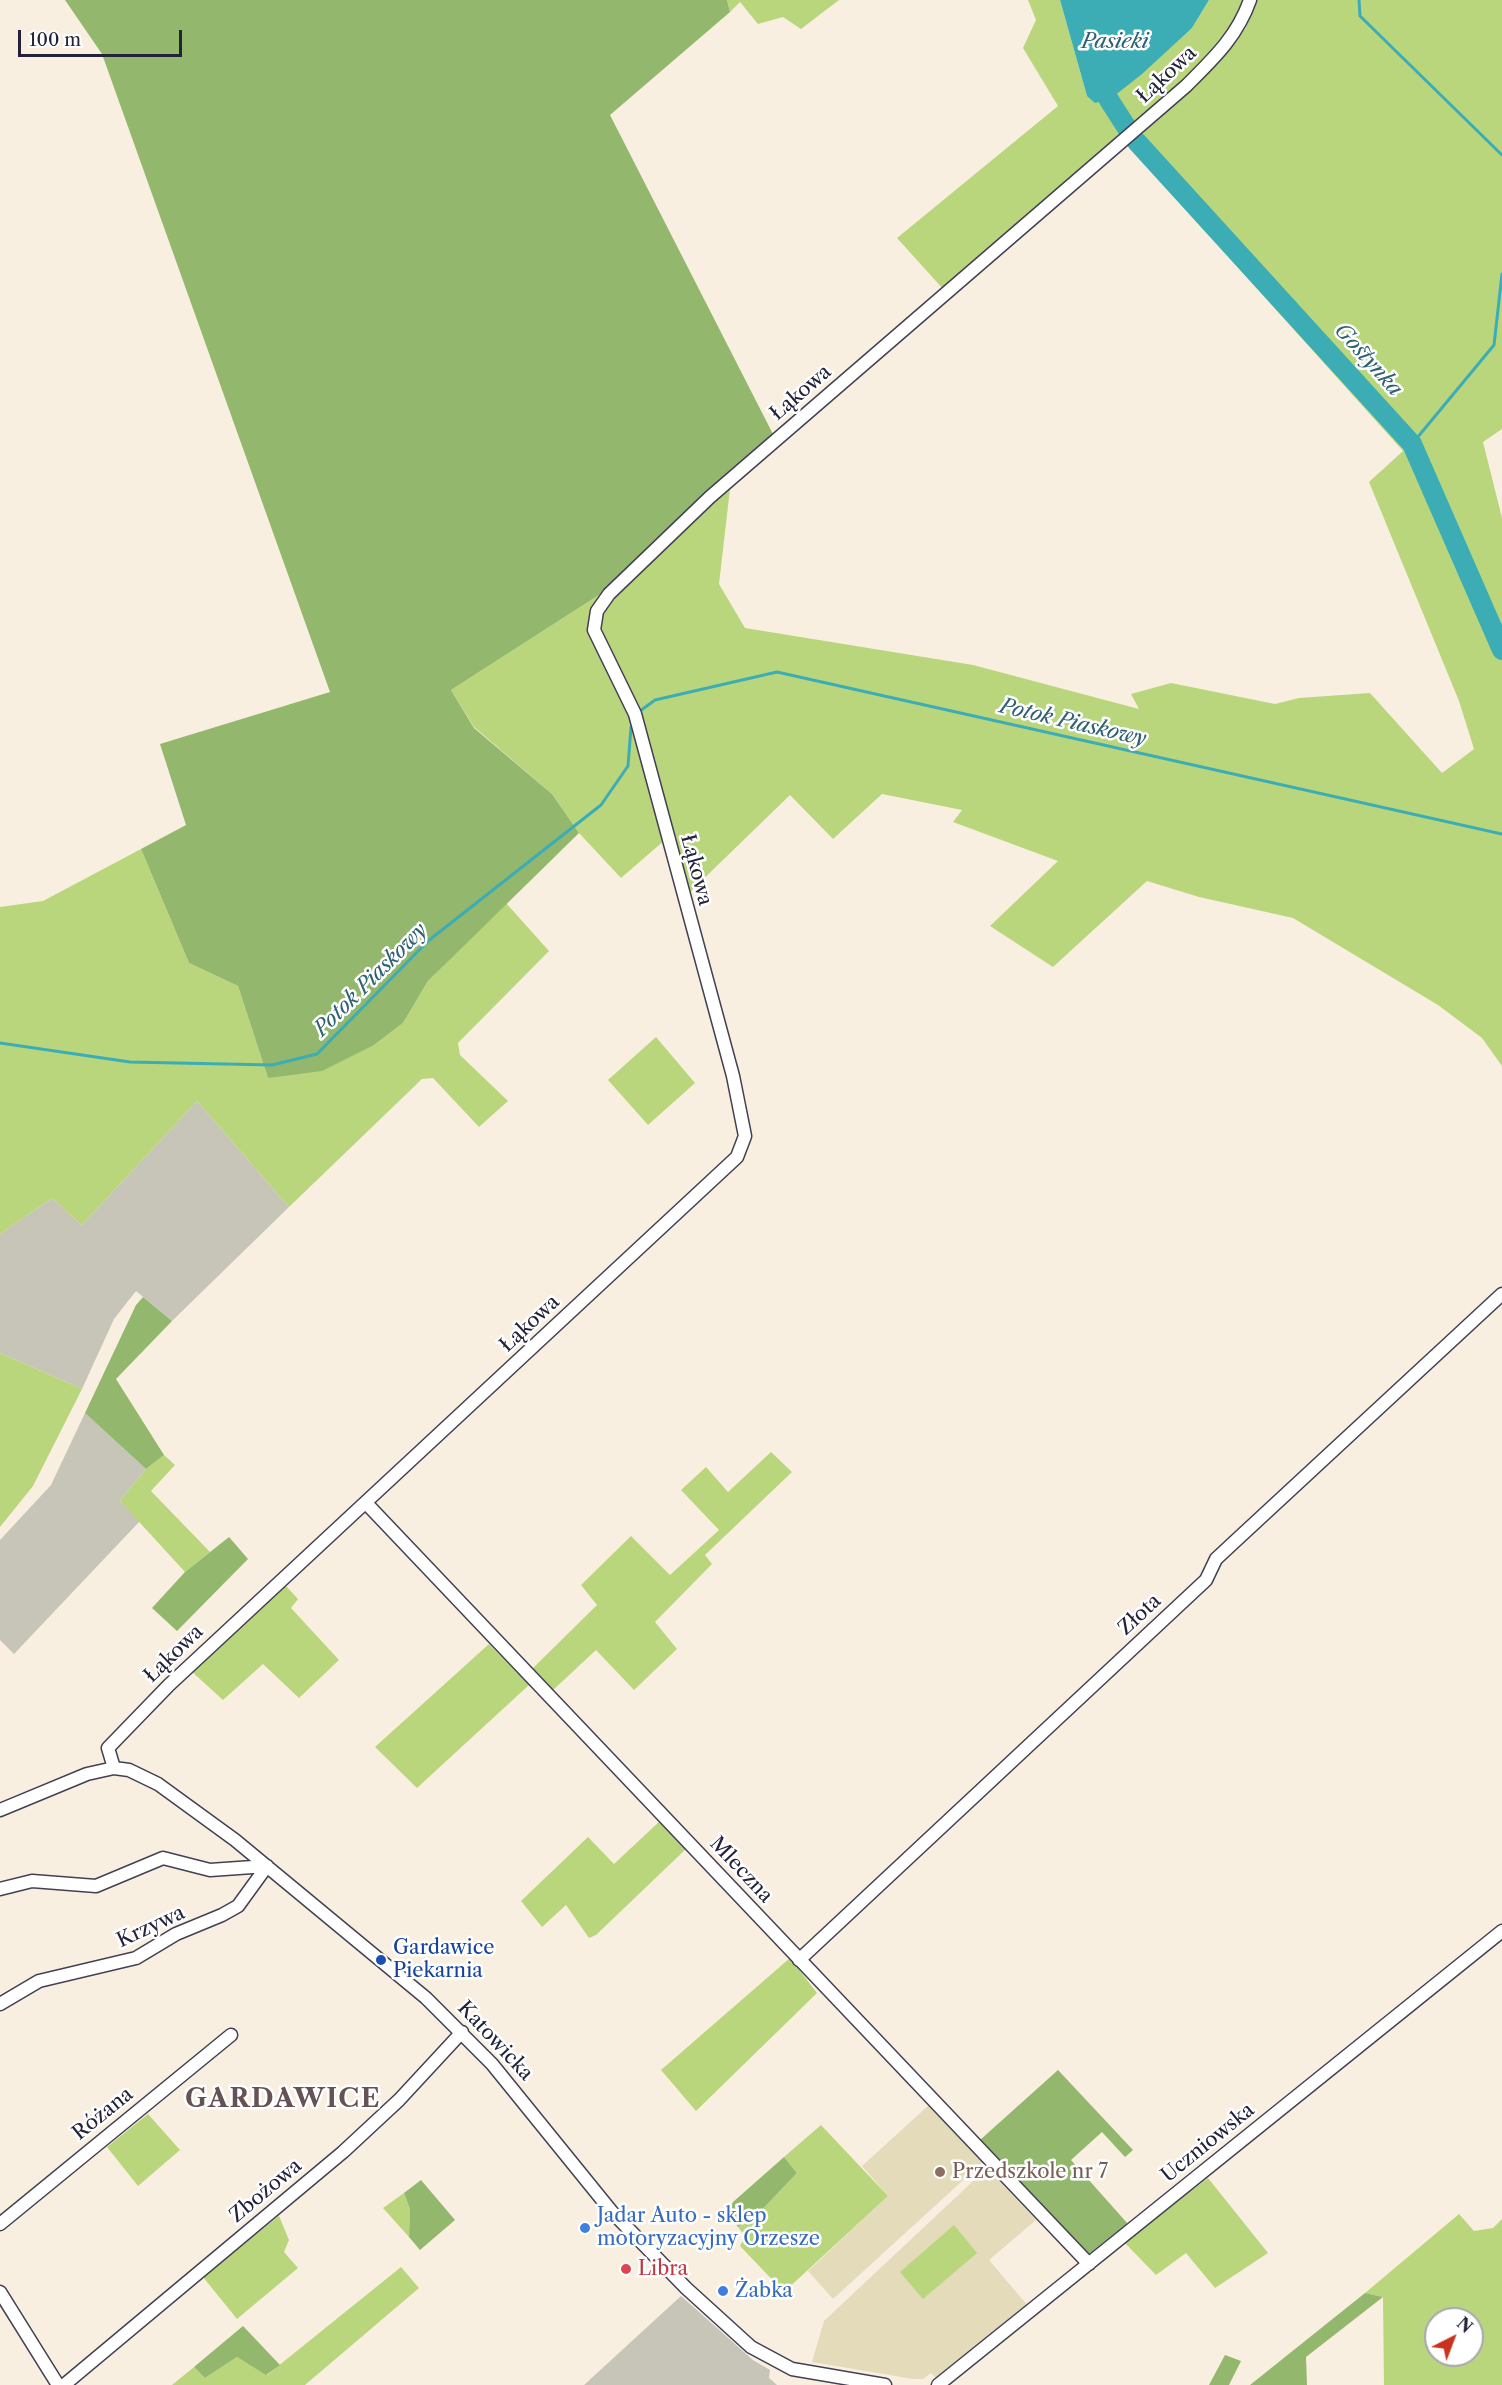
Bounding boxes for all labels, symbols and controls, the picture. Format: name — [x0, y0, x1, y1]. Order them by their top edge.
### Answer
scale bar — [21, 18, 184, 56]
text: 100 m — [29, 29, 81, 51]
water label: Pasieki — [1082, 29, 1148, 55]
street label: Łąkowa — [1132, 41, 1202, 109]
water label: Gostynka — [1329, 318, 1407, 402]
street label: Łąkowa — [766, 360, 836, 426]
water label: Potok Piaskowy — [997, 694, 1149, 752]
street label: Łąkowa — [675, 832, 717, 908]
water label: Potok Piaskowy — [309, 918, 433, 1042]
street label: Łąkowa — [495, 1290, 565, 1358]
street label: Złota — [1114, 1589, 1166, 1641]
street label: Łąkowa — [140, 1620, 208, 1688]
street label: Mleczna — [705, 1832, 777, 1908]
street label: Krzywa — [113, 1901, 189, 1953]
place label: Gardawice Piekarnia — [393, 1936, 494, 1983]
marker: Gardawice Piekarnia — [374, 1953, 388, 1967]
street label: Katowicka — [452, 1996, 538, 2086]
street label: Różana — [68, 2082, 138, 2146]
district label: GARDAWICE — [185, 2083, 381, 2115]
street label: Uczniowska — [1157, 2098, 1259, 2188]
street label: Zbożowa — [225, 2154, 307, 2228]
place label: Przedszkole nr 7 — [952, 2160, 1108, 2184]
marker: Przedszkole nr 7 — [933, 2165, 947, 2179]
place label: Jadar Auto - sklep motoryzacyjny Orzesze — [597, 2204, 820, 2251]
marker: Jadar Auto - sklep motoryzacyjny Orzesze — [578, 2221, 592, 2235]
place label: Libra — [638, 2257, 688, 2281]
marker: Libra — [619, 2262, 633, 2276]
place label: Żabka — [735, 2279, 793, 2303]
marker: Żabka — [716, 2284, 730, 2298]
north arrow — [1424, 2307, 1484, 2367]
text: N — [1453, 2313, 1477, 2337]

